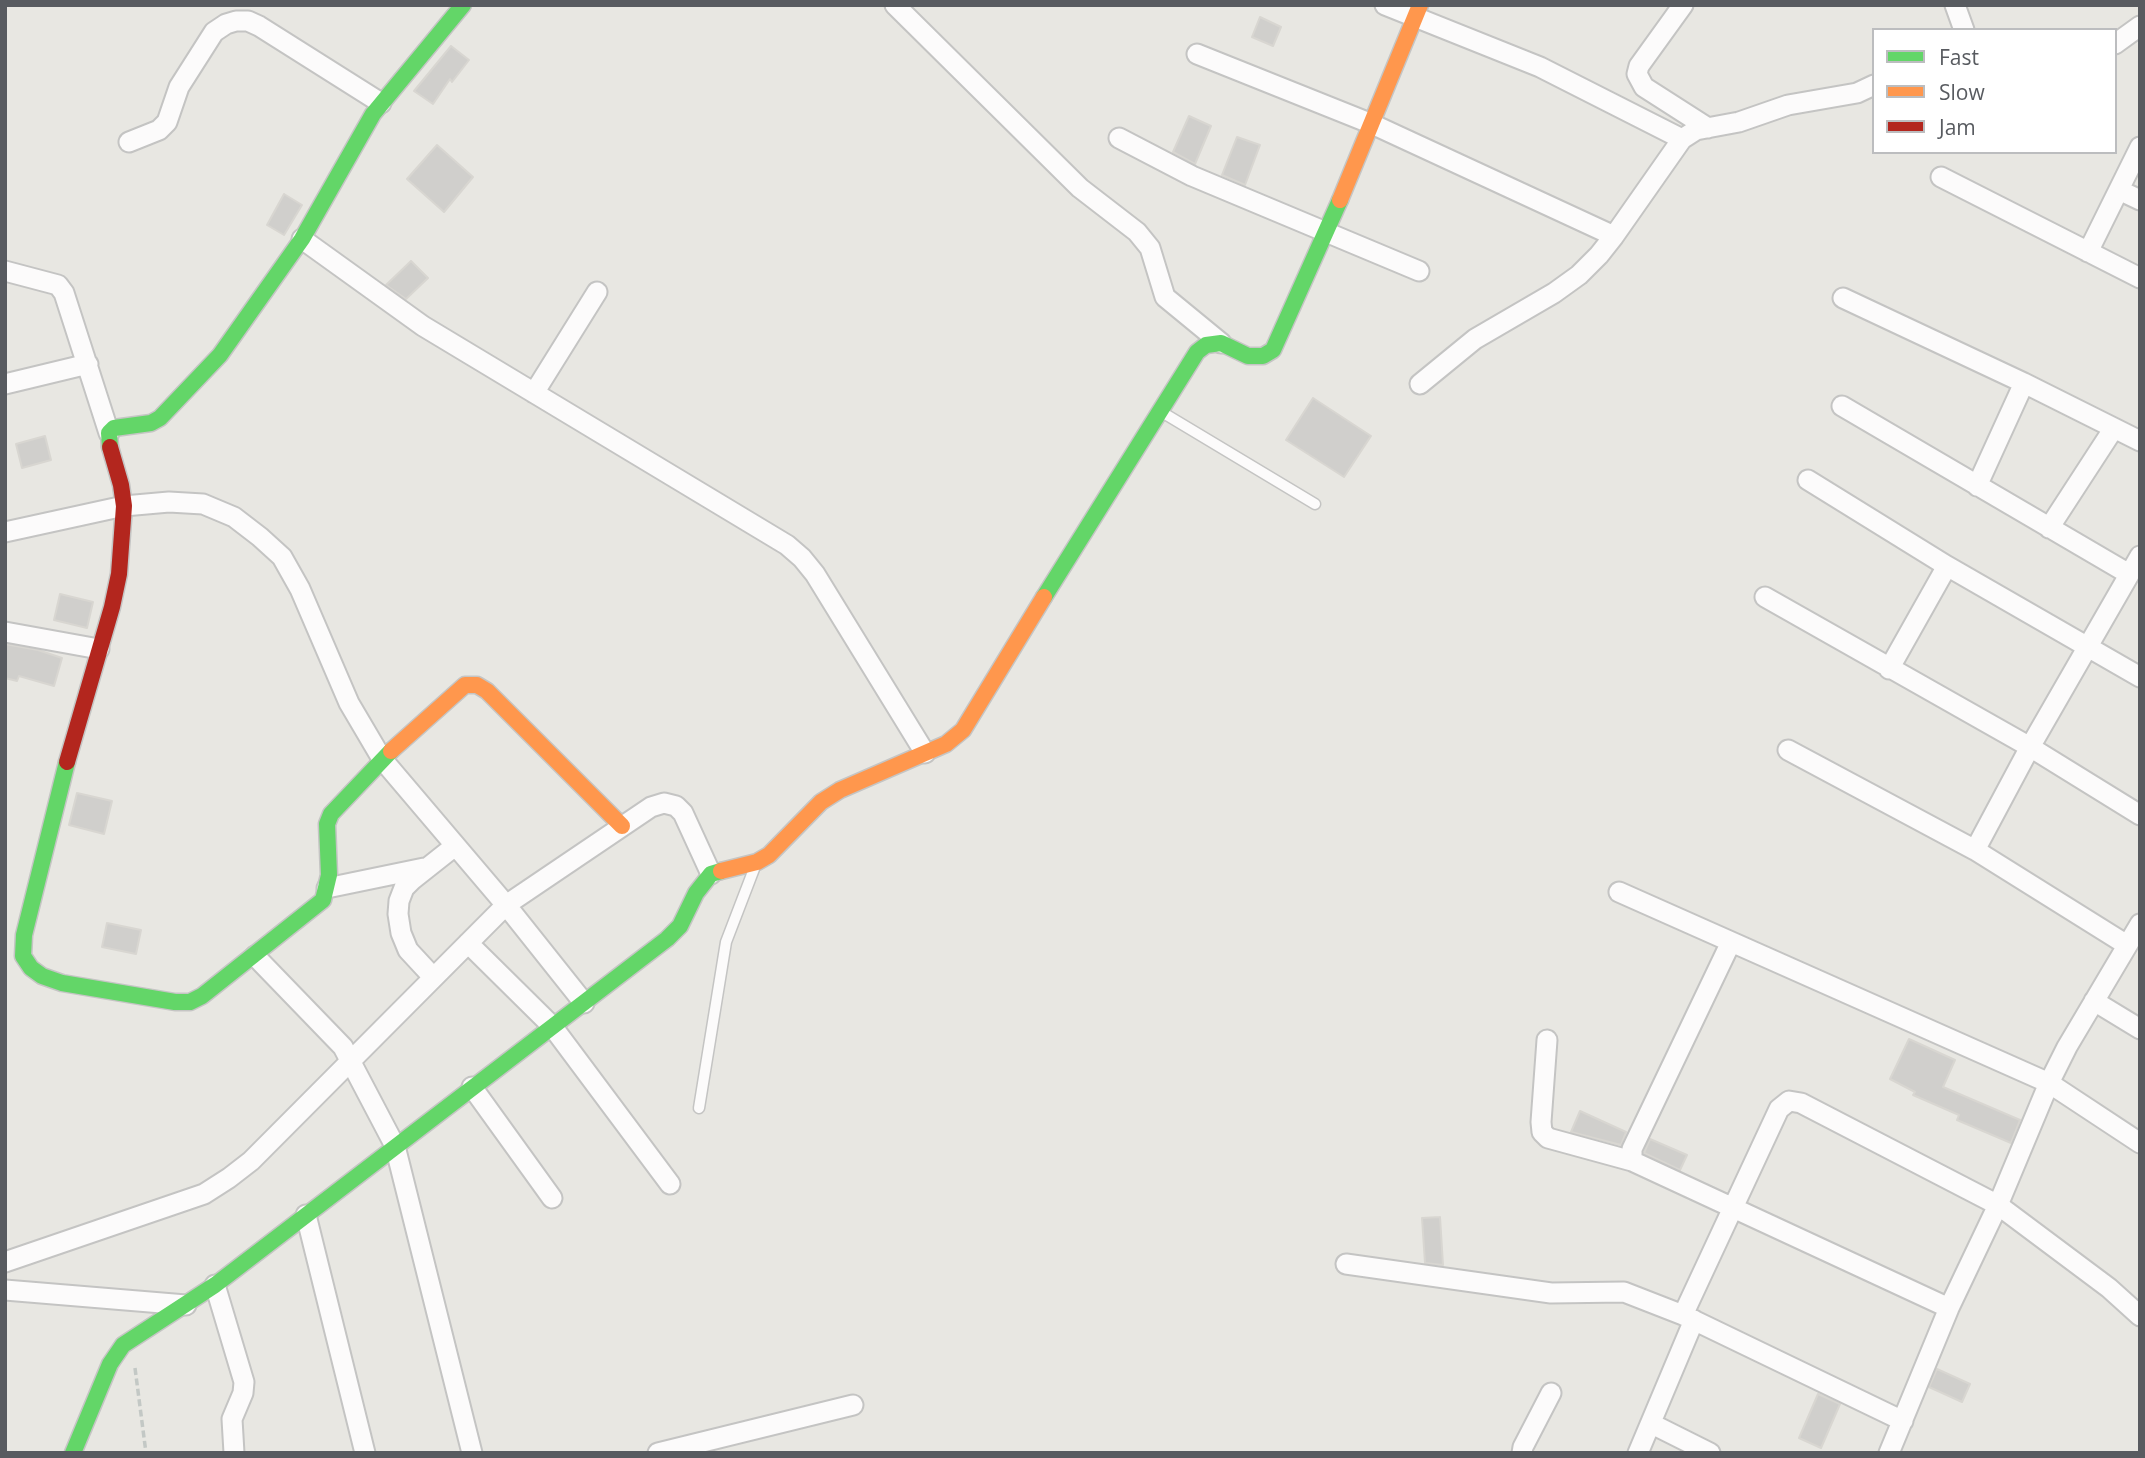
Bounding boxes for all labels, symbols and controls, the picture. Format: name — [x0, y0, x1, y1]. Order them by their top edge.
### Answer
legend — [1872, 28, 2117, 154]
text: Fast — [1939, 43, 1979, 71]
text: Slow — [1939, 78, 1985, 106]
text: Jam — [1939, 113, 1976, 141]

